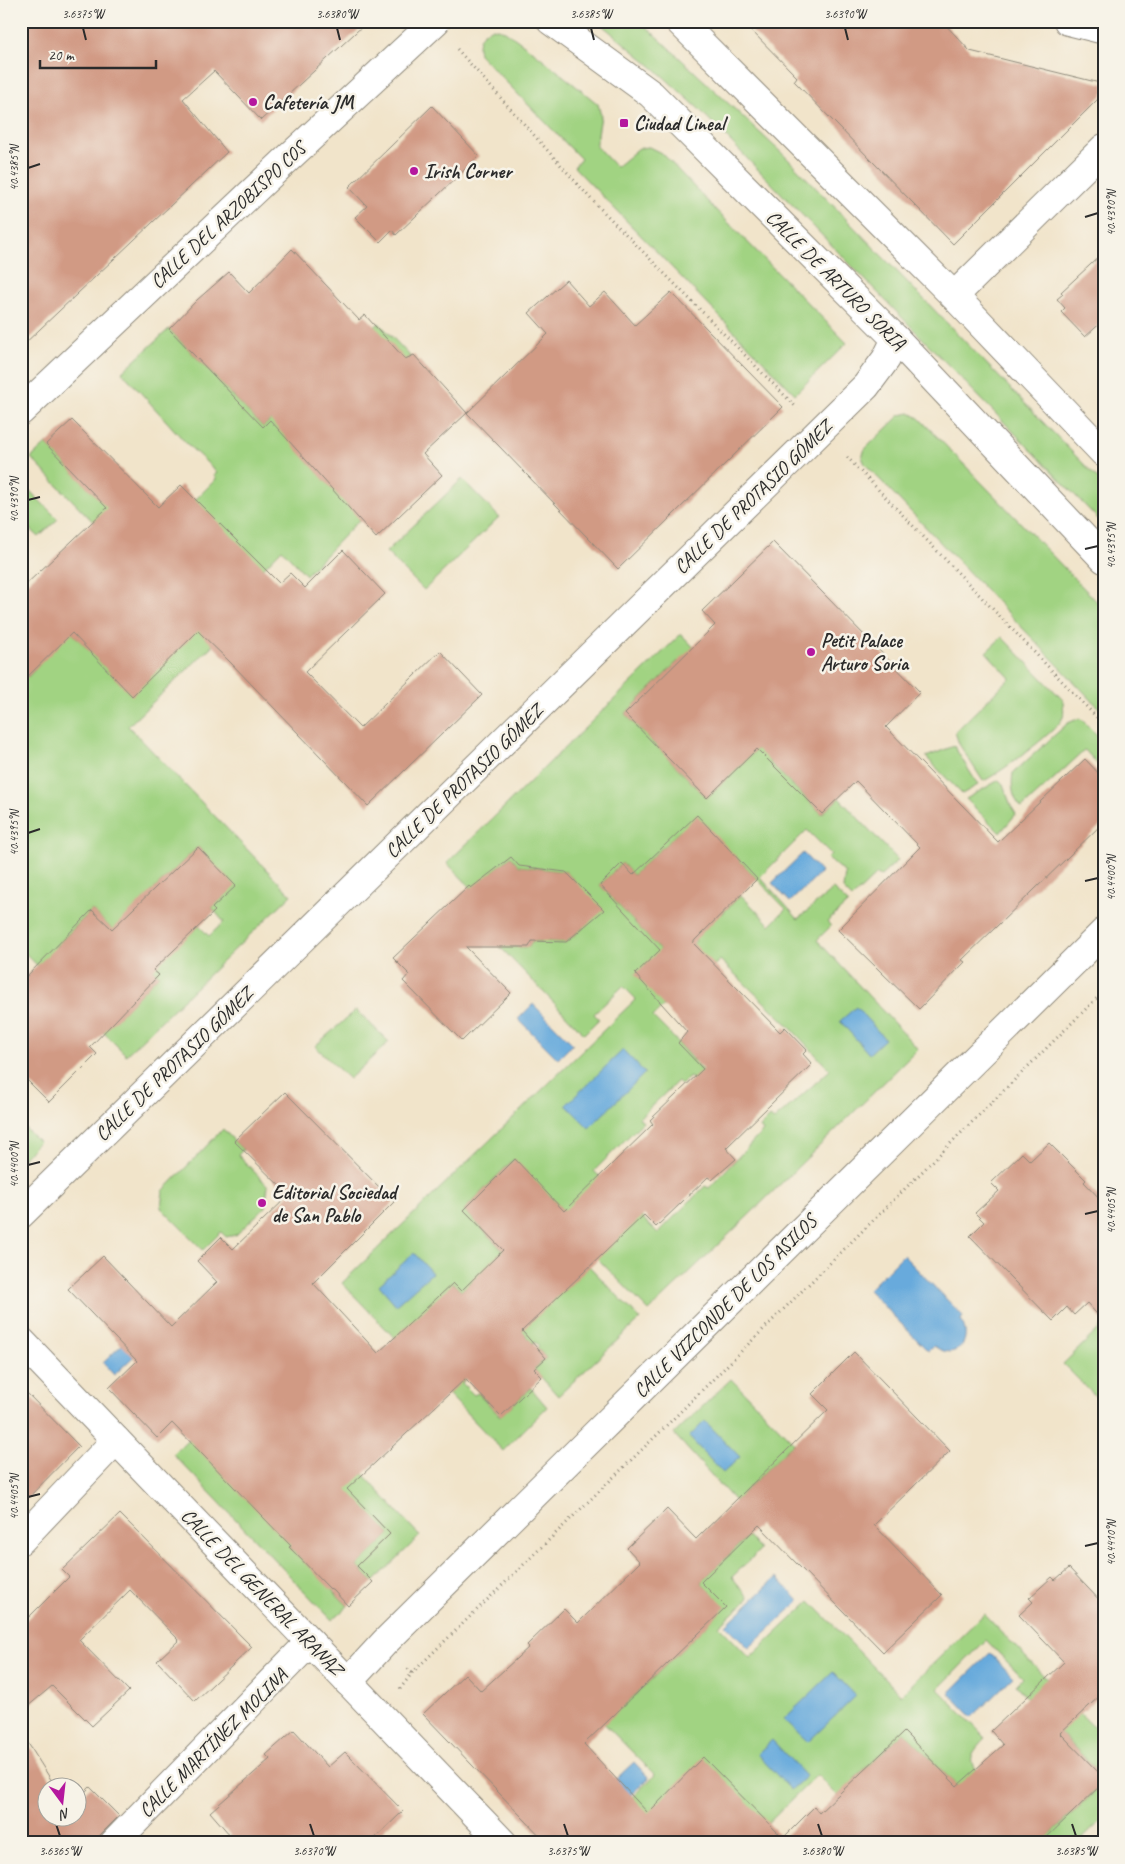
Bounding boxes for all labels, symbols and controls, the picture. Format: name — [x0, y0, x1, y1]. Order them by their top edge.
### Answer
text: 3.6375°W — [62, 6, 106, 22]
text: 3.6380°W — [316, 6, 360, 22]
text: 3.6385°W — [570, 6, 614, 22]
text: 3.6390°W — [824, 6, 868, 22]
scale bar — [40, 38, 156, 70]
text: 20 m — [48, 46, 75, 65]
place label: Cafetería JM — [263, 90, 354, 115]
marker: Cafetería JM — [247, 96, 259, 108]
place label: Ciudad Lineal — [634, 111, 729, 136]
marker: Ciudad Lineal — [618, 117, 630, 129]
street label: CALLE DEL ARZOBISPO COS — [145, 134, 314, 294]
text: 40.4385°N — [6, 144, 22, 191]
place label: Irish Corner — [424, 159, 514, 184]
marker: Irish Corner — [408, 165, 420, 177]
text: 40.4390°N — [1103, 189, 1119, 236]
street label: CALLE DE ARTURO SORIA — [761, 205, 912, 356]
street label: CALLE DE PROTASIO GÓMEZ — [669, 413, 839, 579]
text: 40.4390°N — [6, 476, 22, 523]
text: 40.4395°N — [1103, 522, 1119, 569]
place label: Petit Palace Arturo Soria — [821, 628, 910, 676]
marker: Petit Palace Arturo Soria — [805, 646, 817, 658]
street label: CALLE DE PROTASIO GÓMEZ — [380, 697, 550, 863]
text: 40.4395°N — [6, 809, 22, 856]
text: 40.4400°N — [1103, 854, 1119, 901]
street label: CALLE DE PROTASIO GÓMEZ — [90, 980, 260, 1146]
text: 40.4400°N — [6, 1141, 22, 1188]
place label: Editorial Sociedad de San Pablo — [272, 1180, 400, 1228]
text: 40.4405°N — [1103, 1187, 1119, 1234]
marker: Editorial Sociedad de San Pablo — [256, 1197, 268, 1209]
street label: CALLE VIZCONDE DE LOS ASILOS — [628, 1207, 824, 1403]
text: 40.4405°N — [6, 1473, 22, 1520]
street label: CALLE DEL GENERAL ARANAZ — [176, 1503, 351, 1683]
text: 40.4410°N — [1103, 1519, 1119, 1566]
street label: CALLE MARTÍNEZ MOLINA — [133, 1663, 293, 1823]
north arrow — [38, 1776, 88, 1826]
text: N — [57, 1805, 72, 1824]
text: 3.6365°W — [39, 1843, 83, 1859]
text: 3.6370°W — [293, 1843, 337, 1859]
text: 3.6375°W — [547, 1843, 591, 1859]
text: 3.6380°W — [801, 1843, 845, 1859]
text: 3.6385°W — [1055, 1843, 1099, 1859]

